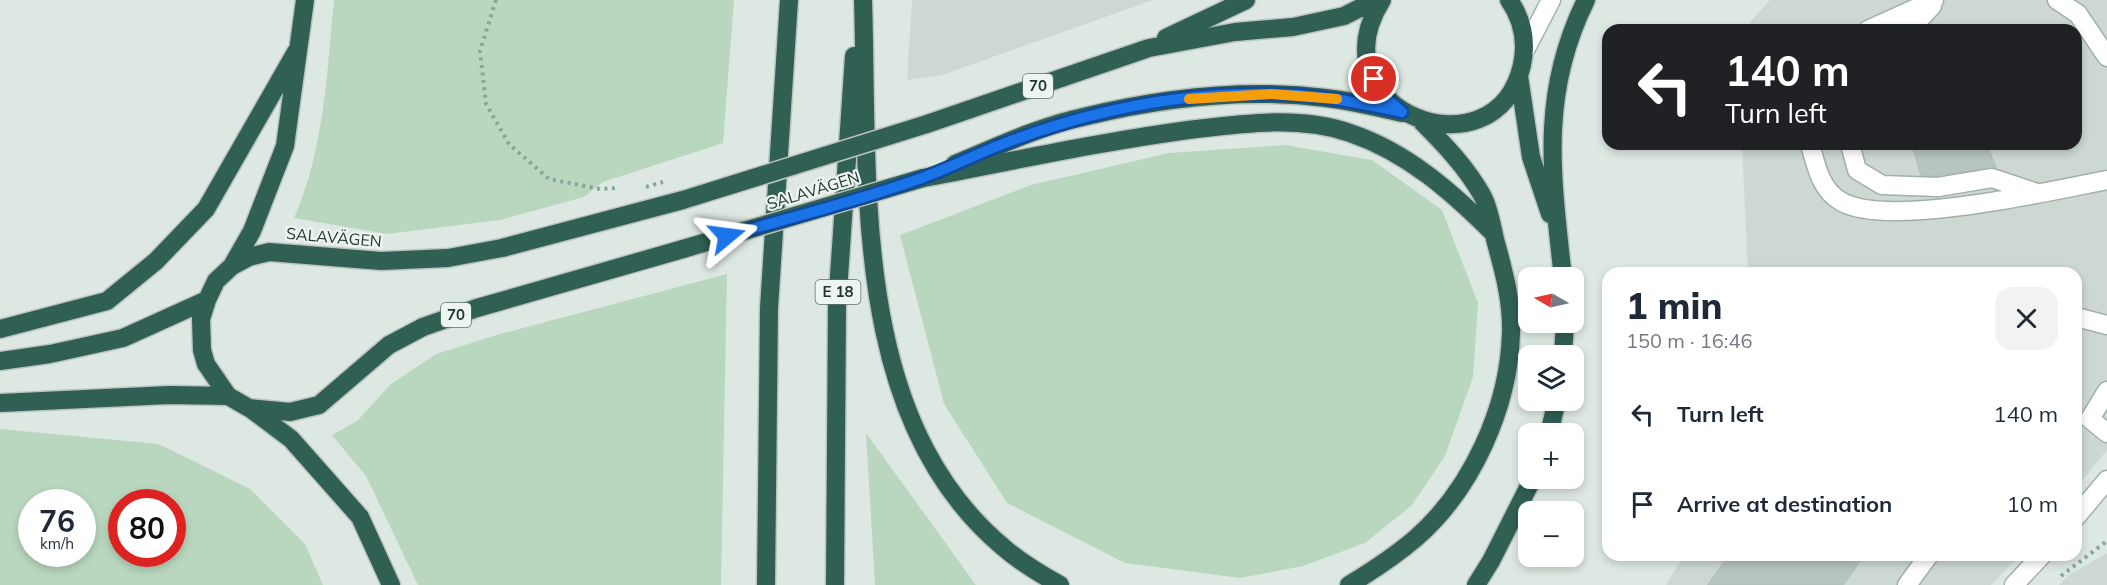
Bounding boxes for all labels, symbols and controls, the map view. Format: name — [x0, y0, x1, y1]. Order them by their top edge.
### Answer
text: 140 m — [1725, 44, 1850, 97]
icon: left — [1626, 48, 1704, 126]
pin — [1348, 53, 1399, 104]
icon: arrive — [1357, 62, 1390, 95]
road number: 70 — [1023, 74, 1053, 98]
text: Turn left — [1725, 96, 1827, 130]
street label: SALAVÄGEN — [764, 166, 862, 214]
position arrow — [695, 204, 759, 268]
street label: SALAVÄGEN — [285, 223, 383, 251]
north arrow — [1518, 267, 1584, 333]
map controls — [1518, 267, 1584, 567]
road number: E 18 — [816, 280, 860, 304]
text: 1 min — [1626, 283, 1722, 328]
button: close — [1995, 287, 2058, 350]
road number: 70 — [441, 303, 471, 327]
text: 150 m · 16:46 — [1626, 328, 1752, 353]
button: layers — [1518, 345, 1584, 411]
icon: left — [1626, 398, 1659, 431]
text: Turn left — [1677, 400, 1764, 428]
text: 140 m — [1993, 400, 2058, 428]
button: + — [1518, 423, 1584, 489]
icon: arrive — [1626, 488, 1659, 521]
speed limit sign: 80 — [108, 489, 186, 567]
text: Arrive at destination — [1677, 490, 1892, 518]
text: 10 m — [2007, 490, 2058, 518]
button: − — [1518, 501, 1584, 567]
text: 76 — [39, 502, 75, 540]
text: km/h — [40, 534, 74, 553]

